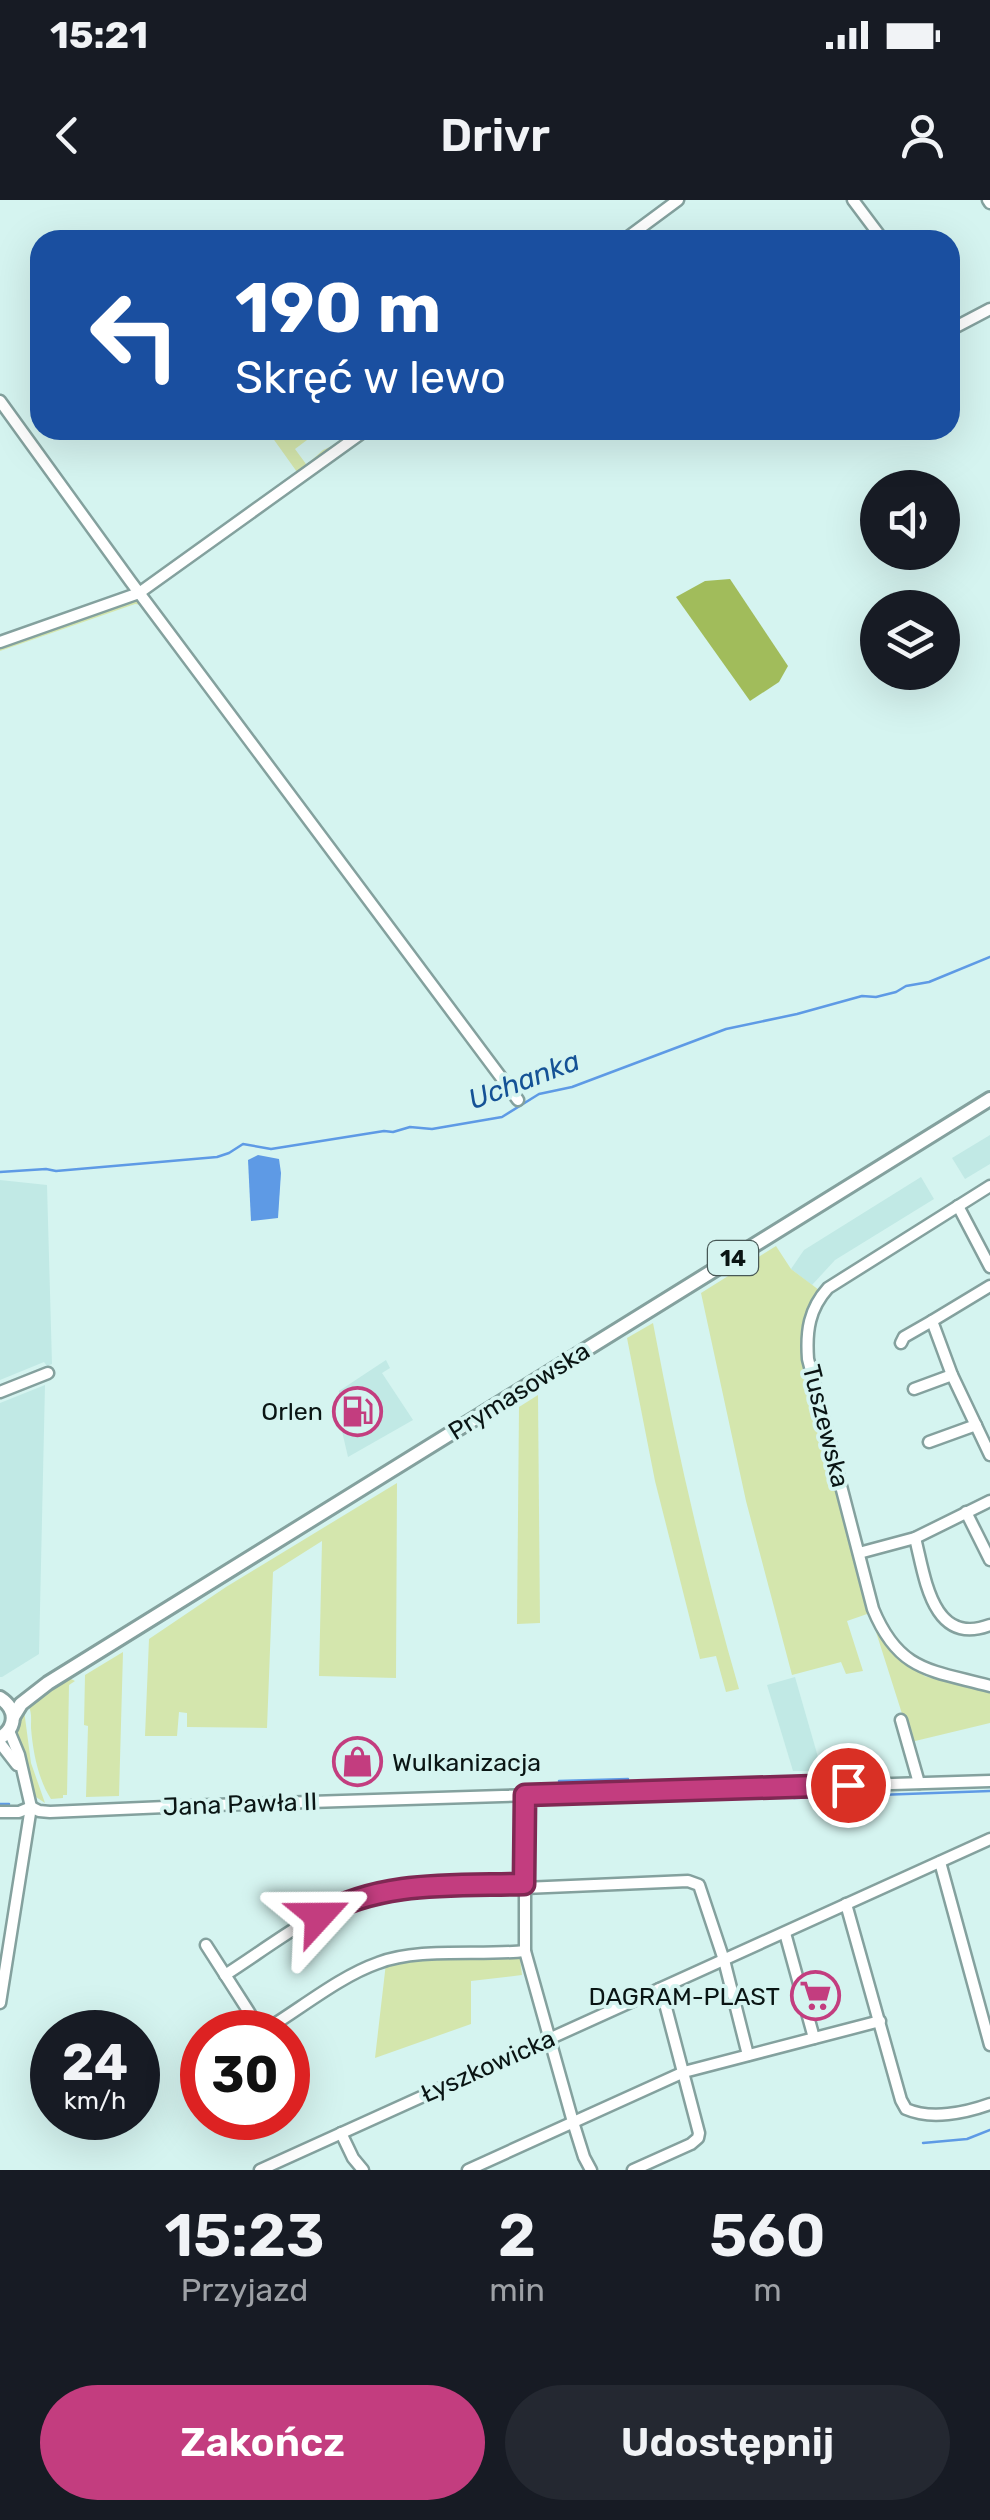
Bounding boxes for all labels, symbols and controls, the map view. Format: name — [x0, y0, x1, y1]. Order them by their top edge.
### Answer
text: 15:21 — [50, 12, 148, 58]
icon: back — [40, 108, 95, 163]
icon: person — [895, 108, 950, 163]
text: Drivr — [440, 109, 550, 162]
text: 190 m — [235, 267, 441, 350]
icon: left — [70, 270, 200, 400]
text: Skręć w lewo — [235, 351, 506, 404]
map controls — [860, 470, 960, 690]
button: sound — [860, 470, 960, 570]
button: layers — [860, 590, 960, 690]
water label: Uchanka — [464, 1044, 584, 1116]
road number: 14 — [708, 1241, 758, 1275]
street label: Prymasowska — [443, 1336, 595, 1446]
street label: Tuszewska — [797, 1362, 855, 1490]
fuel station icon: Orlen — [332, 1385, 384, 1437]
place label: Orlen — [261, 1397, 323, 1426]
shop icon: Wulkanizacja — [331, 1736, 383, 1788]
pin — [806, 1743, 891, 1828]
place label: Wulkanizacja — [392, 1748, 541, 1777]
icon: arrive — [821, 1758, 876, 1813]
street label: Jana Pawła II — [162, 1787, 318, 1821]
position arrow — [267, 1864, 371, 1968]
supermarket icon: DAGRAM-PLAST — [789, 1970, 841, 2022]
place label: DAGRAM-PLAST — [588, 1982, 780, 2011]
speed limit sign: 30 — [180, 2010, 310, 2140]
street label: Łyszkowicka — [417, 2024, 559, 2108]
text: 24 — [62, 2033, 128, 2093]
text: km/h — [64, 2086, 126, 2115]
text: 15:23 — [164, 2200, 325, 2271]
text: 2 — [498, 2200, 536, 2271]
text: 560 — [709, 2200, 826, 2271]
text: Przyjazd — [181, 2271, 308, 2309]
text: min — [489, 2271, 545, 2309]
text: m — [753, 2271, 782, 2309]
button: Zakończ — [40, 2385, 485, 2500]
button: Udostępnij — [505, 2385, 950, 2500]

